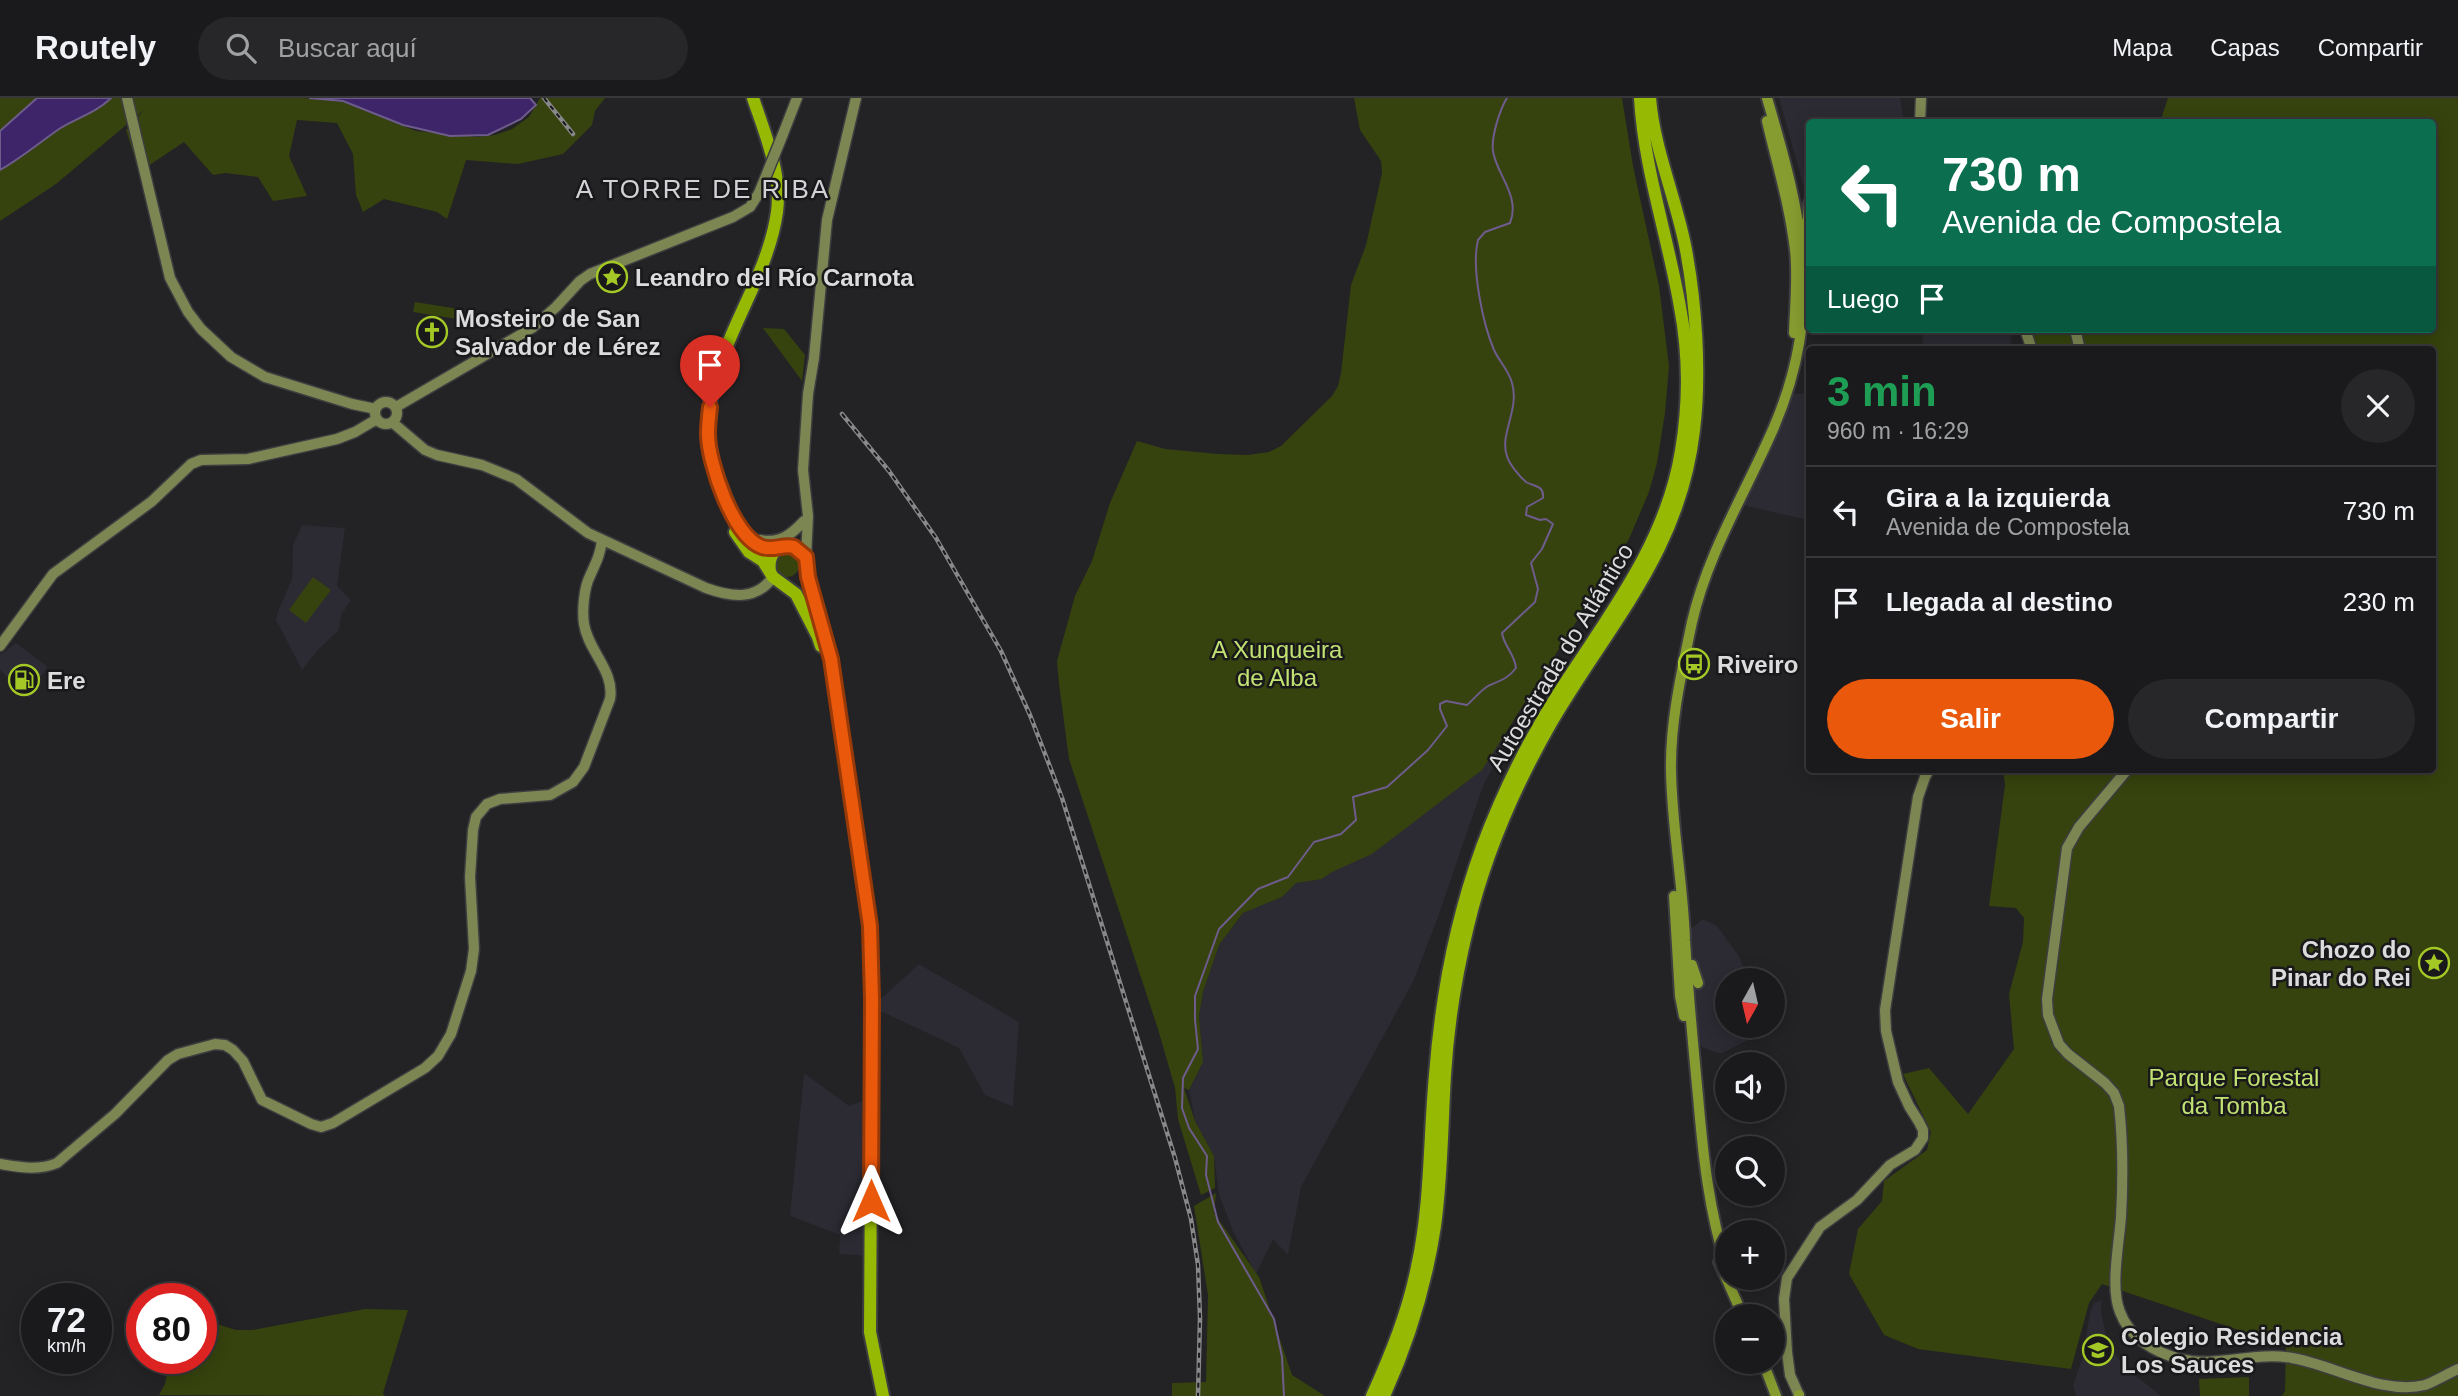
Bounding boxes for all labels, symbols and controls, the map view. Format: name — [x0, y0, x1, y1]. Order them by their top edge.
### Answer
search box — [198, 17, 688, 80]
text: Routely — [35, 29, 156, 66]
icon: search — [222, 29, 260, 67]
text: Buscar aquí — [278, 33, 417, 63]
text: Mapa — [2112, 34, 2172, 61]
text: Capas — [2210, 34, 2280, 61]
text: Compartir — [2318, 34, 2423, 61]
icon: left — [1827, 147, 1918, 238]
text: 730 m — [1942, 147, 2081, 201]
district label: A TORRE DE RIBA — [576, 174, 830, 204]
text: Avenida de Compostela — [1942, 204, 2281, 240]
place icon: Leandro del Río Carnota — [595, 260, 629, 294]
place label: Leandro del Río Carnota — [635, 264, 914, 291]
icon: arrive — [1913, 280, 1951, 318]
text: Luego — [1827, 284, 1899, 314]
place label: Mosteiro de San Salvador de Lérez — [455, 305, 660, 360]
church icon: Mosteiro de San Salvador de Lérez — [415, 315, 449, 349]
pin — [680, 335, 740, 407]
icon: arrive — [691, 346, 729, 384]
text: 3 min — [1827, 368, 1937, 415]
button: close — [2341, 369, 2415, 443]
text: 960 m · 16:29 — [1827, 418, 1969, 444]
text: Gira a la izquierda — [1886, 483, 2110, 513]
icon: left — [1827, 493, 1865, 531]
text: 730 m — [2343, 496, 2415, 526]
text: Avenida de Compostela — [1886, 514, 2130, 540]
street label: Autoestrada do Atlántico — [1481, 539, 1639, 775]
icon: arrive — [1827, 584, 1865, 622]
text: Llegada al destino — [1886, 587, 2113, 617]
text: 230 m — [2343, 587, 2415, 617]
park label: A Xunqueira de Alba — [1212, 636, 1343, 691]
bus stop icon: Riveiro — [1677, 647, 1711, 681]
place label: Riveiro — [1717, 651, 1798, 678]
fuel station icon: Ere — [7, 663, 41, 697]
place label: Ere — [47, 667, 86, 694]
button: Salir — [1827, 679, 2114, 759]
button: Compartir — [2128, 679, 2415, 759]
place label: Chozo do Pinar do Rei — [2271, 936, 2411, 991]
place icon: Chozo do Pinar do Rei — [2417, 946, 2451, 980]
north arrow — [1715, 968, 1785, 1038]
map controls — [1715, 968, 1785, 1374]
button: sound — [1715, 1052, 1785, 1122]
park label: Parque Forestal da Tomba — [2149, 1064, 2319, 1119]
button: search — [1715, 1136, 1785, 1206]
position arrow — [834, 1164, 908, 1238]
button: + — [1715, 1220, 1785, 1290]
speed limit sign: 80 — [126, 1283, 217, 1374]
text: 72 — [47, 1300, 86, 1339]
button: − — [1715, 1304, 1785, 1374]
place label: Colegio Residencia Los Sauces — [2121, 1323, 2343, 1378]
school or university icon: Colegio Residencia Los Sauces — [2081, 1333, 2115, 1367]
text: km/h — [47, 1336, 86, 1356]

